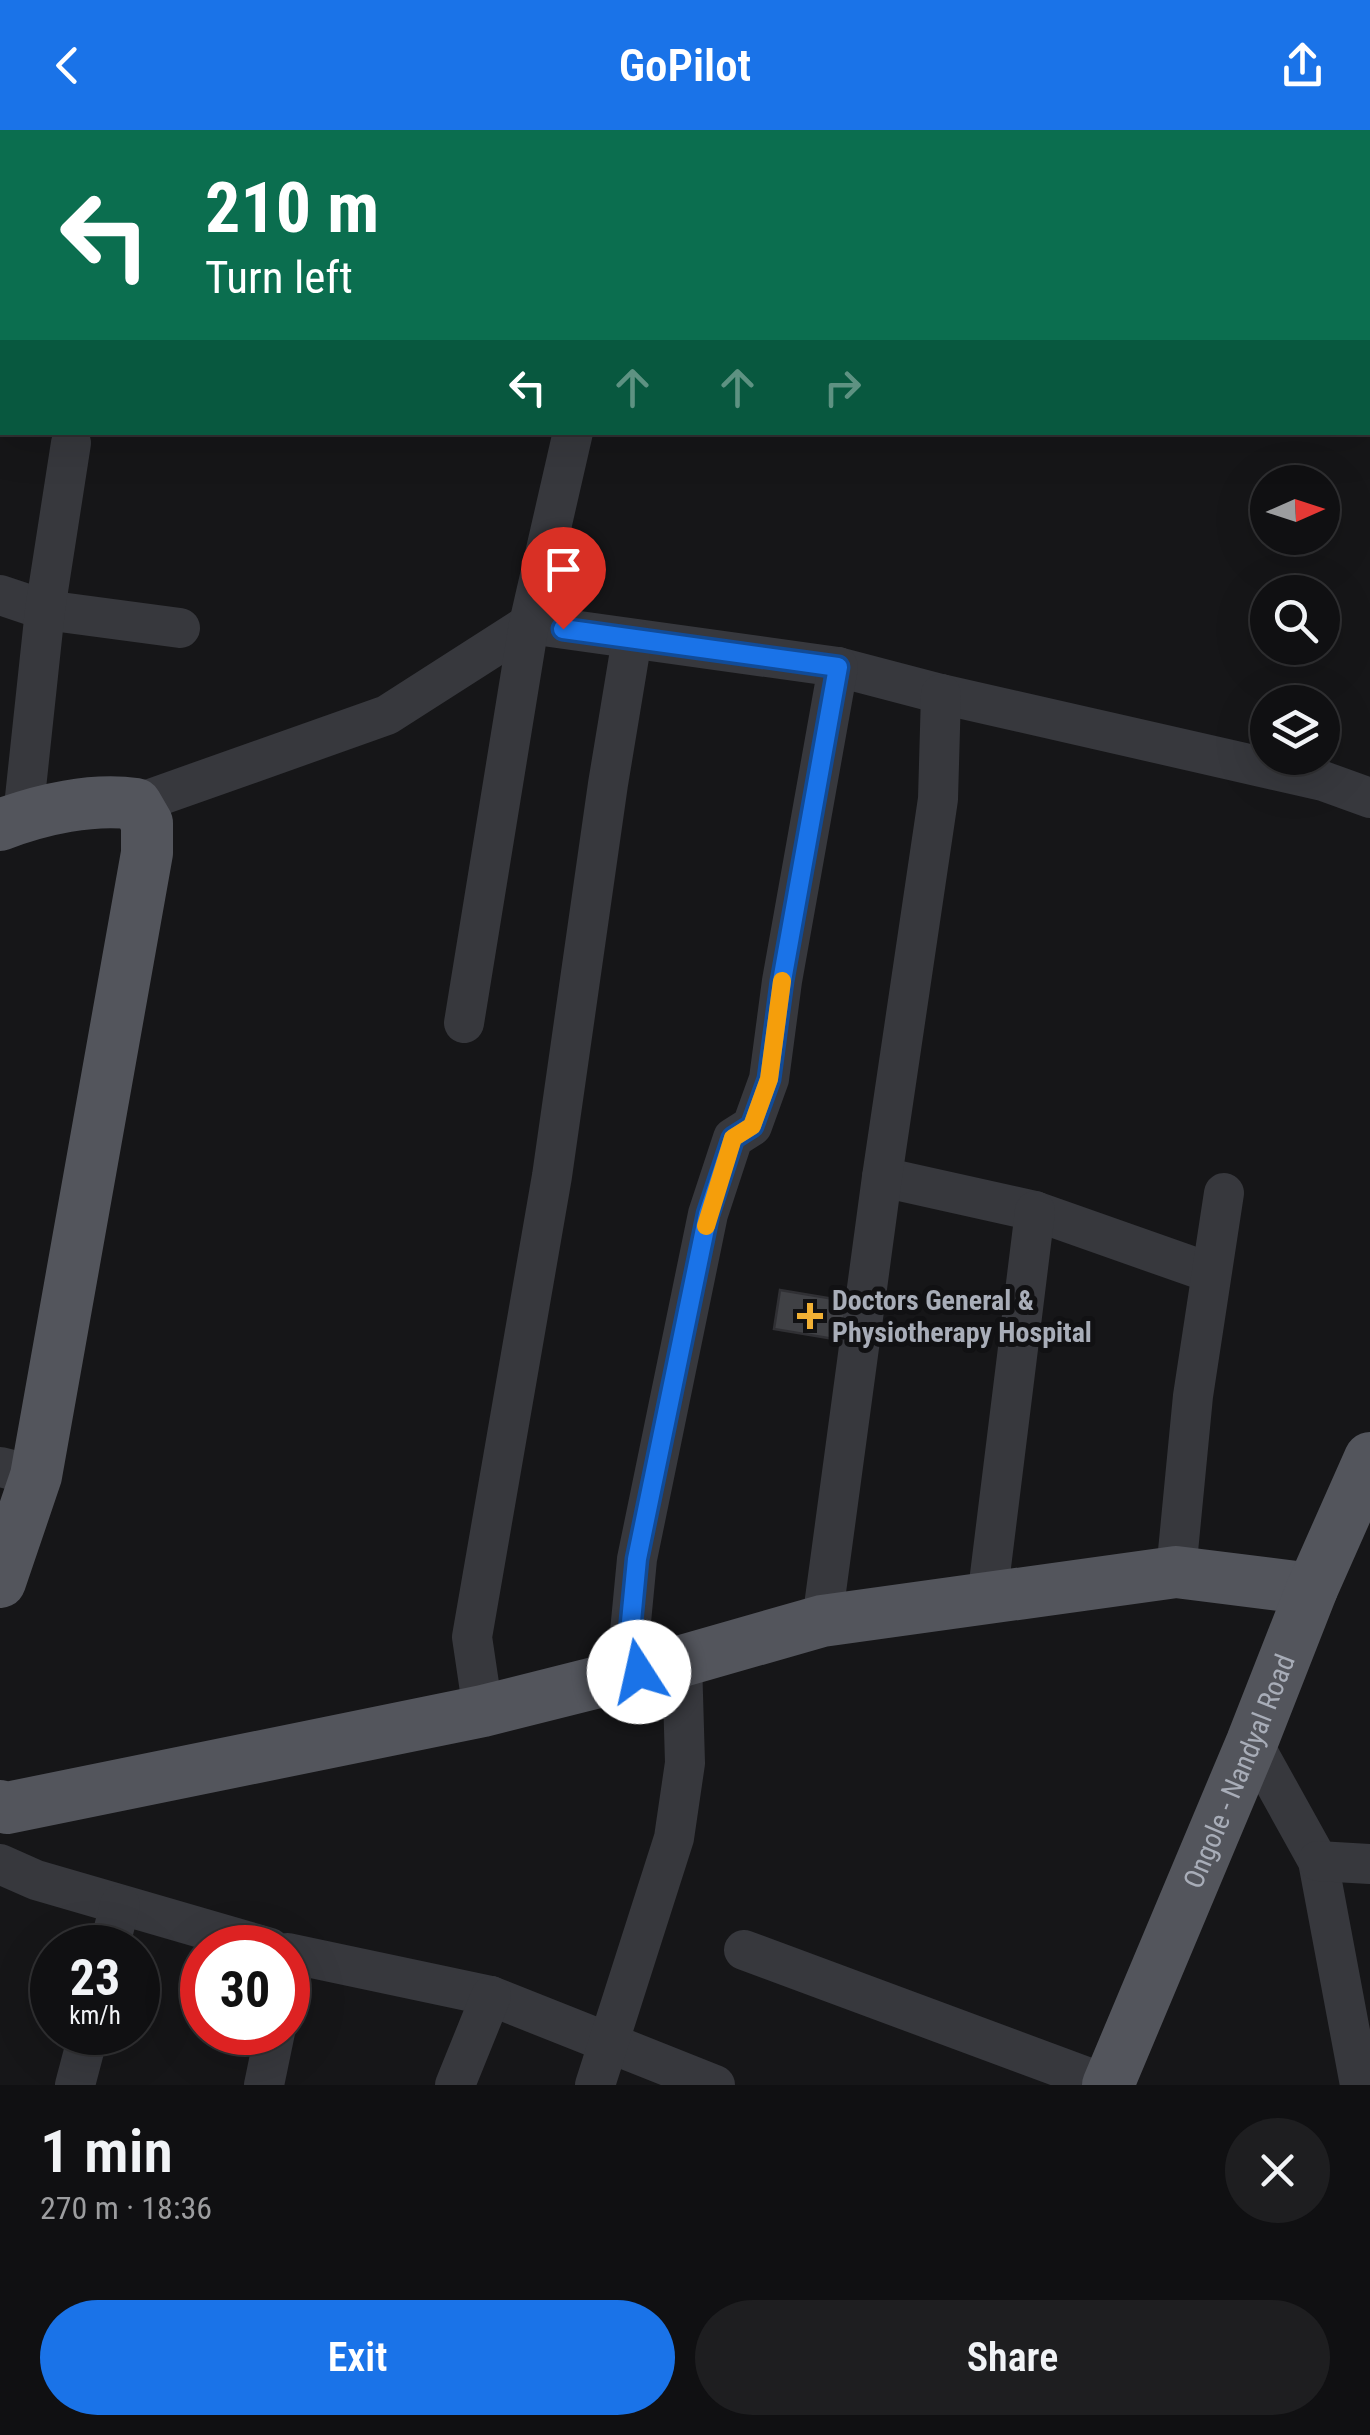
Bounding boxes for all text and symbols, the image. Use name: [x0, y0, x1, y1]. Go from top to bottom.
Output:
icon: back: [40, 38, 95, 93]
icon: share: [1275, 38, 1330, 93]
text: GoPilot: [619, 39, 751, 92]
text: 210 m: [205, 167, 379, 249]
icon: left: [40, 170, 170, 300]
text: Turn left: [205, 251, 353, 304]
icon: left: [500, 360, 555, 415]
icon: ahead: [605, 360, 660, 415]
icon: ahead: [710, 360, 765, 415]
icon: right: [815, 360, 870, 415]
north arrow: [1250, 465, 1340, 555]
map controls: [1250, 465, 1340, 775]
pin: [521, 527, 606, 630]
icon: arrive: [536, 542, 591, 597]
button: search: [1250, 575, 1340, 665]
button: layers: [1250, 685, 1340, 775]
place label: Doctors General & Physiotherapy Hospital: [832, 1284, 1092, 1349]
marker: Doctors General & Physiotherapy Hospital: [797, 1303, 823, 1329]
position arrow: [587, 1620, 691, 1724]
street label: Ongole - Nandyal Road: [1176, 1649, 1301, 1893]
speed limit sign: 30: [180, 1925, 310, 2055]
text: 23: [70, 1949, 120, 2007]
text: km/h: [69, 2001, 121, 2030]
text: 1 min: [40, 2116, 173, 2187]
button: close: [1225, 2118, 1330, 2223]
text: 270 m · 18:36: [40, 2189, 212, 2227]
button: Exit: [40, 2300, 675, 2415]
button: Share: [695, 2300, 1330, 2415]

